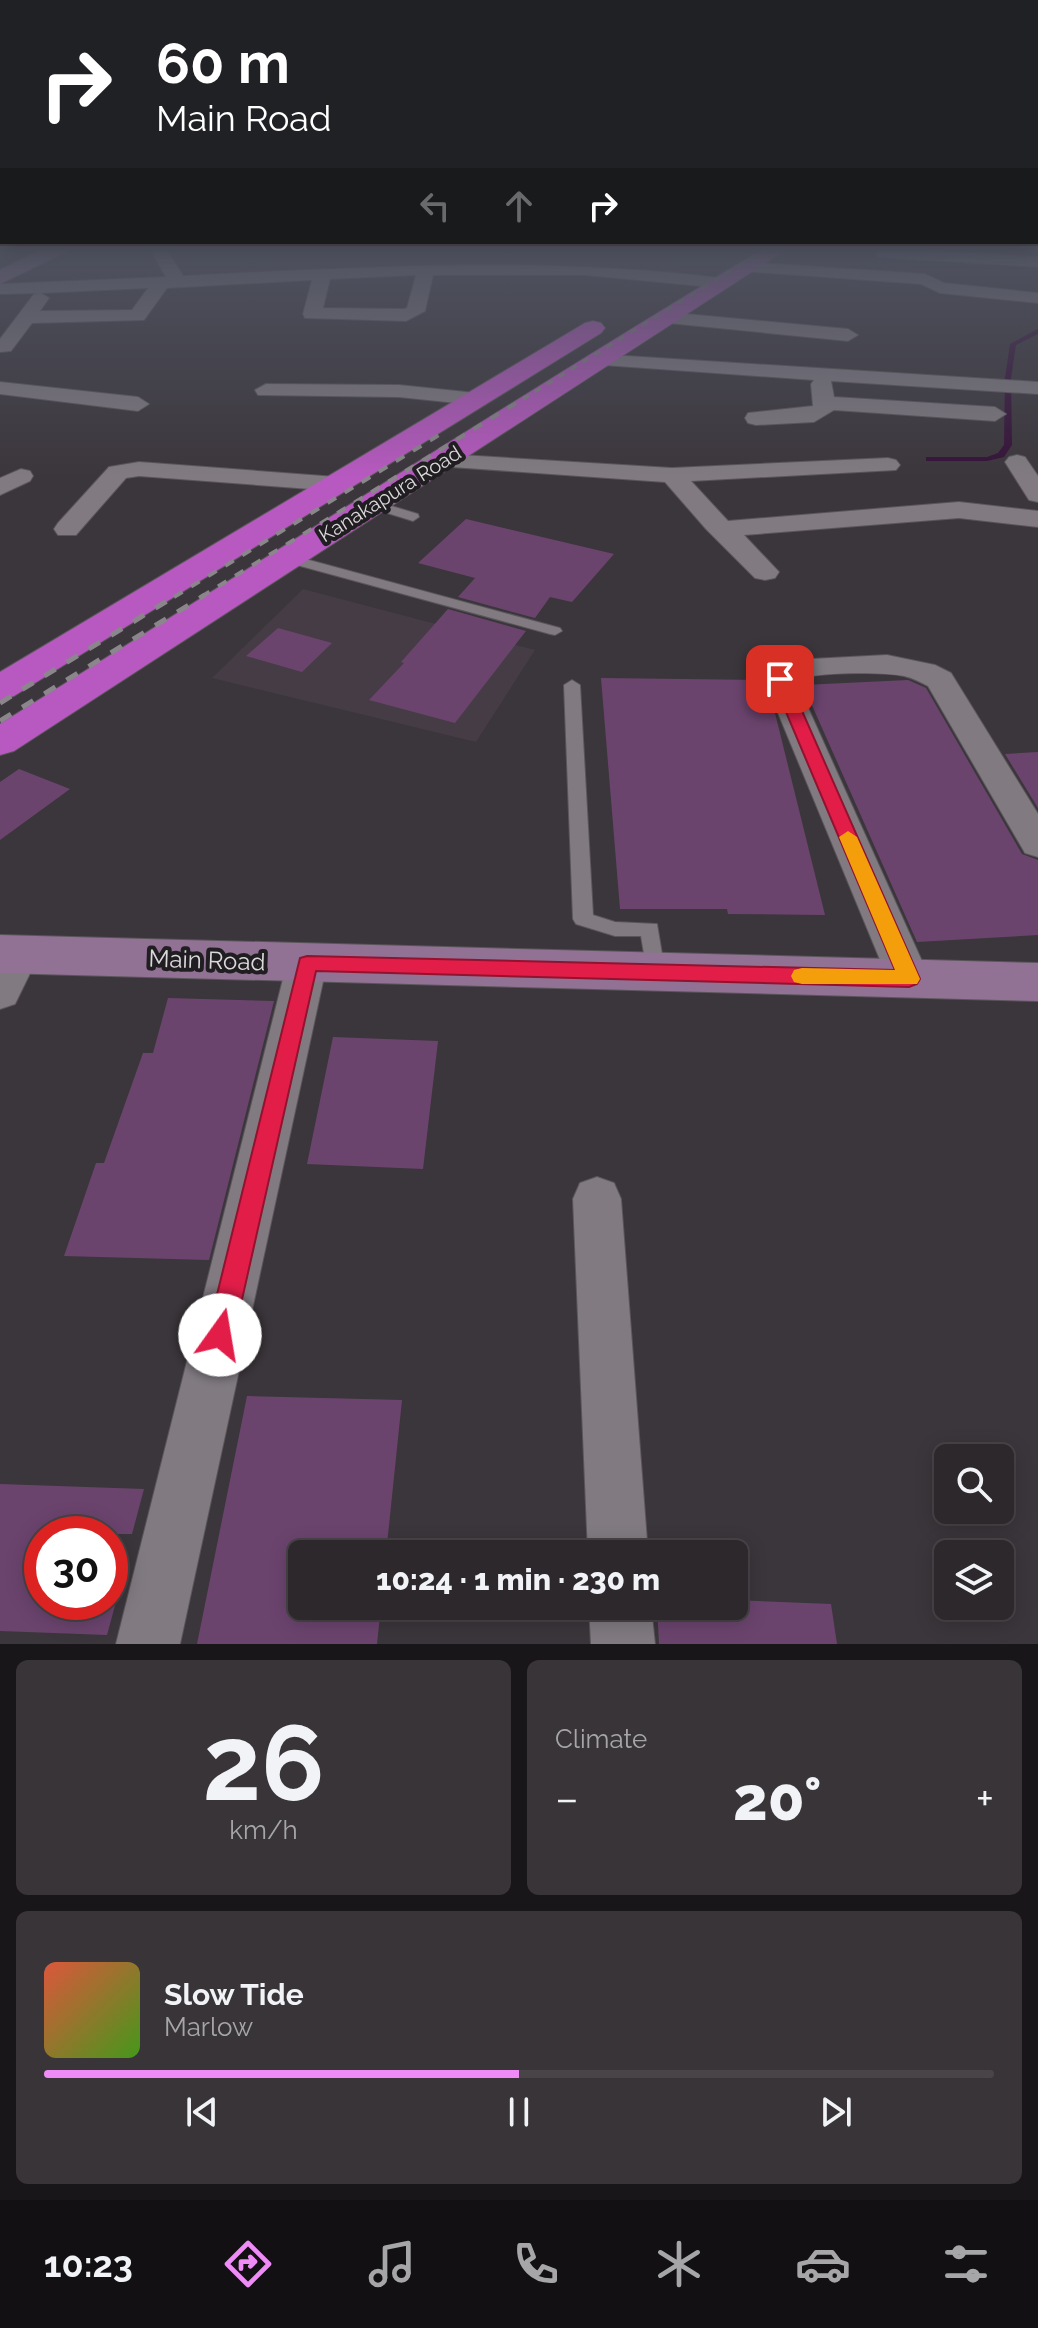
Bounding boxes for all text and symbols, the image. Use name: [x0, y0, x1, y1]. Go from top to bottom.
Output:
text: 60 m: [156, 30, 290, 96]
icon: right: [24, 32, 128, 136]
text: Main Road: [156, 97, 331, 139]
icon: left: [413, 184, 457, 228]
icon: ahead: [497, 184, 541, 228]
icon: right: [581, 184, 625, 228]
street label: Kanakapura Road: [315, 441, 465, 547]
pin: [746, 645, 814, 713]
icon: arrive: [758, 657, 802, 701]
street label: Main Road: [148, 943, 266, 977]
position arrow: [178, 1293, 262, 1377]
map controls: [934, 1444, 1014, 1620]
button: search: [934, 1444, 1014, 1524]
speed limit sign: 30: [24, 1516, 128, 1620]
button: layers: [934, 1540, 1014, 1620]
text: 10:24 · 1 min · 230 m: [376, 1562, 660, 1597]
text: 26: [203, 1702, 324, 1824]
text: Climate: [555, 1724, 647, 1754]
text: 20°: [733, 1764, 821, 1834]
text: −: [555, 1773, 579, 1824]
text: +: [976, 1773, 994, 1824]
text: km/h: [229, 1815, 298, 1845]
text: Slow Tide: [164, 1977, 304, 2012]
text: Marlow: [164, 2012, 253, 2042]
icon: previous: [180, 2090, 224, 2134]
icon: pause: [497, 2090, 541, 2134]
icon: next: [814, 2090, 858, 2134]
icon: directions: [220, 2236, 276, 2292]
icon: music: [364, 2236, 420, 2292]
icon: phone: [508, 2236, 564, 2292]
icon: climate: [651, 2236, 707, 2292]
icon: car: [795, 2236, 851, 2292]
icon: filters: [938, 2236, 994, 2292]
text: 10:23: [44, 2243, 133, 2285]

